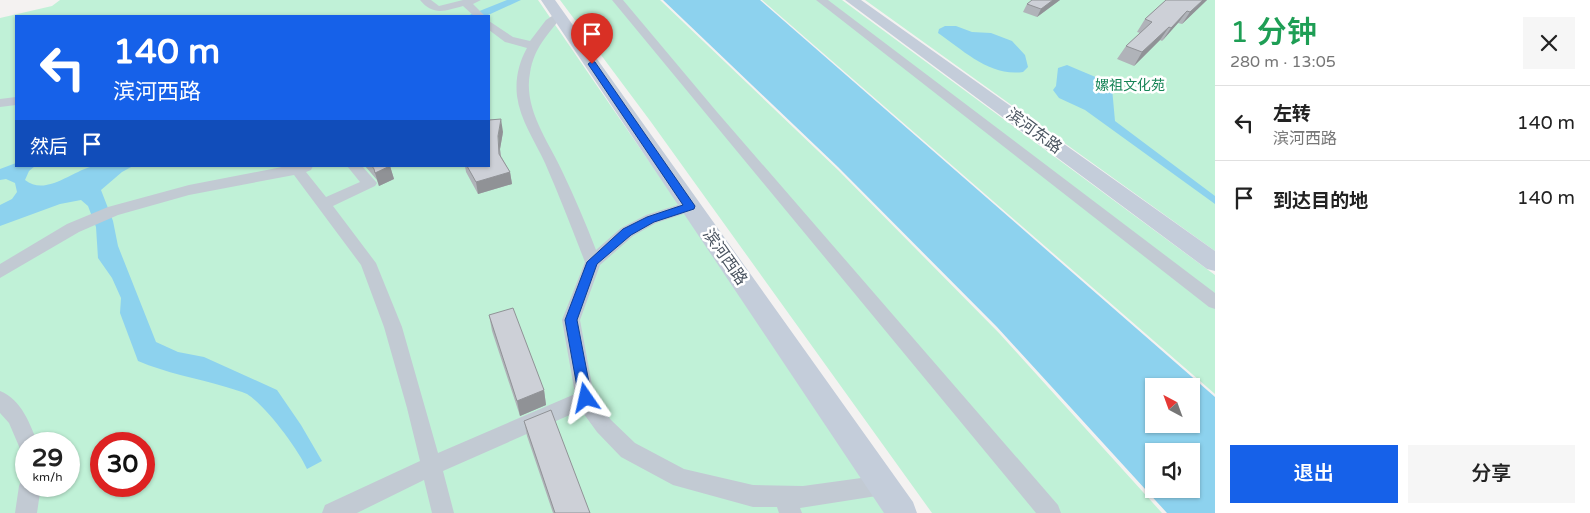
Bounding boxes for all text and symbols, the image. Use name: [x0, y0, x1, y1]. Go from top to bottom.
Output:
pin: [571, 13, 613, 64]
text: 1 分钟: [1230, 14, 1317, 51]
button: close: [1523, 17, 1575, 69]
icon: arrive: [578, 20, 606, 48]
text: 140 m: [113, 31, 220, 73]
icon: left: [30, 35, 95, 100]
text: 280 m · 13:05: [1230, 52, 1336, 72]
park label: 嫘祖文化苑: [1095, 77, 1165, 94]
text: 滨河西路: [113, 79, 201, 105]
text: 左转: [1273, 103, 1311, 125]
street label: 滨河东路: [1002, 104, 1066, 158]
icon: left: [1230, 109, 1258, 137]
text: 140 m: [1517, 112, 1575, 134]
text: 滨河西路: [1273, 129, 1337, 149]
icon: arrive: [78, 130, 106, 158]
text: 然后: [30, 136, 68, 158]
icon: arrive: [1230, 184, 1258, 212]
text: 140 m: [1517, 187, 1575, 209]
text: 到达目的地: [1273, 190, 1368, 212]
street label: 滨河西路: [698, 225, 752, 289]
position arrow: [559, 371, 611, 423]
north arrow: [1145, 378, 1200, 432]
map controls: [1145, 378, 1200, 498]
speed limit sign: 30: [90, 432, 155, 497]
text: 29: [32, 443, 63, 473]
button: sound: [1145, 443, 1200, 498]
button: 退出: [1230, 445, 1398, 503]
button: 分享: [1408, 445, 1575, 503]
text: km/h: [32, 470, 63, 484]

